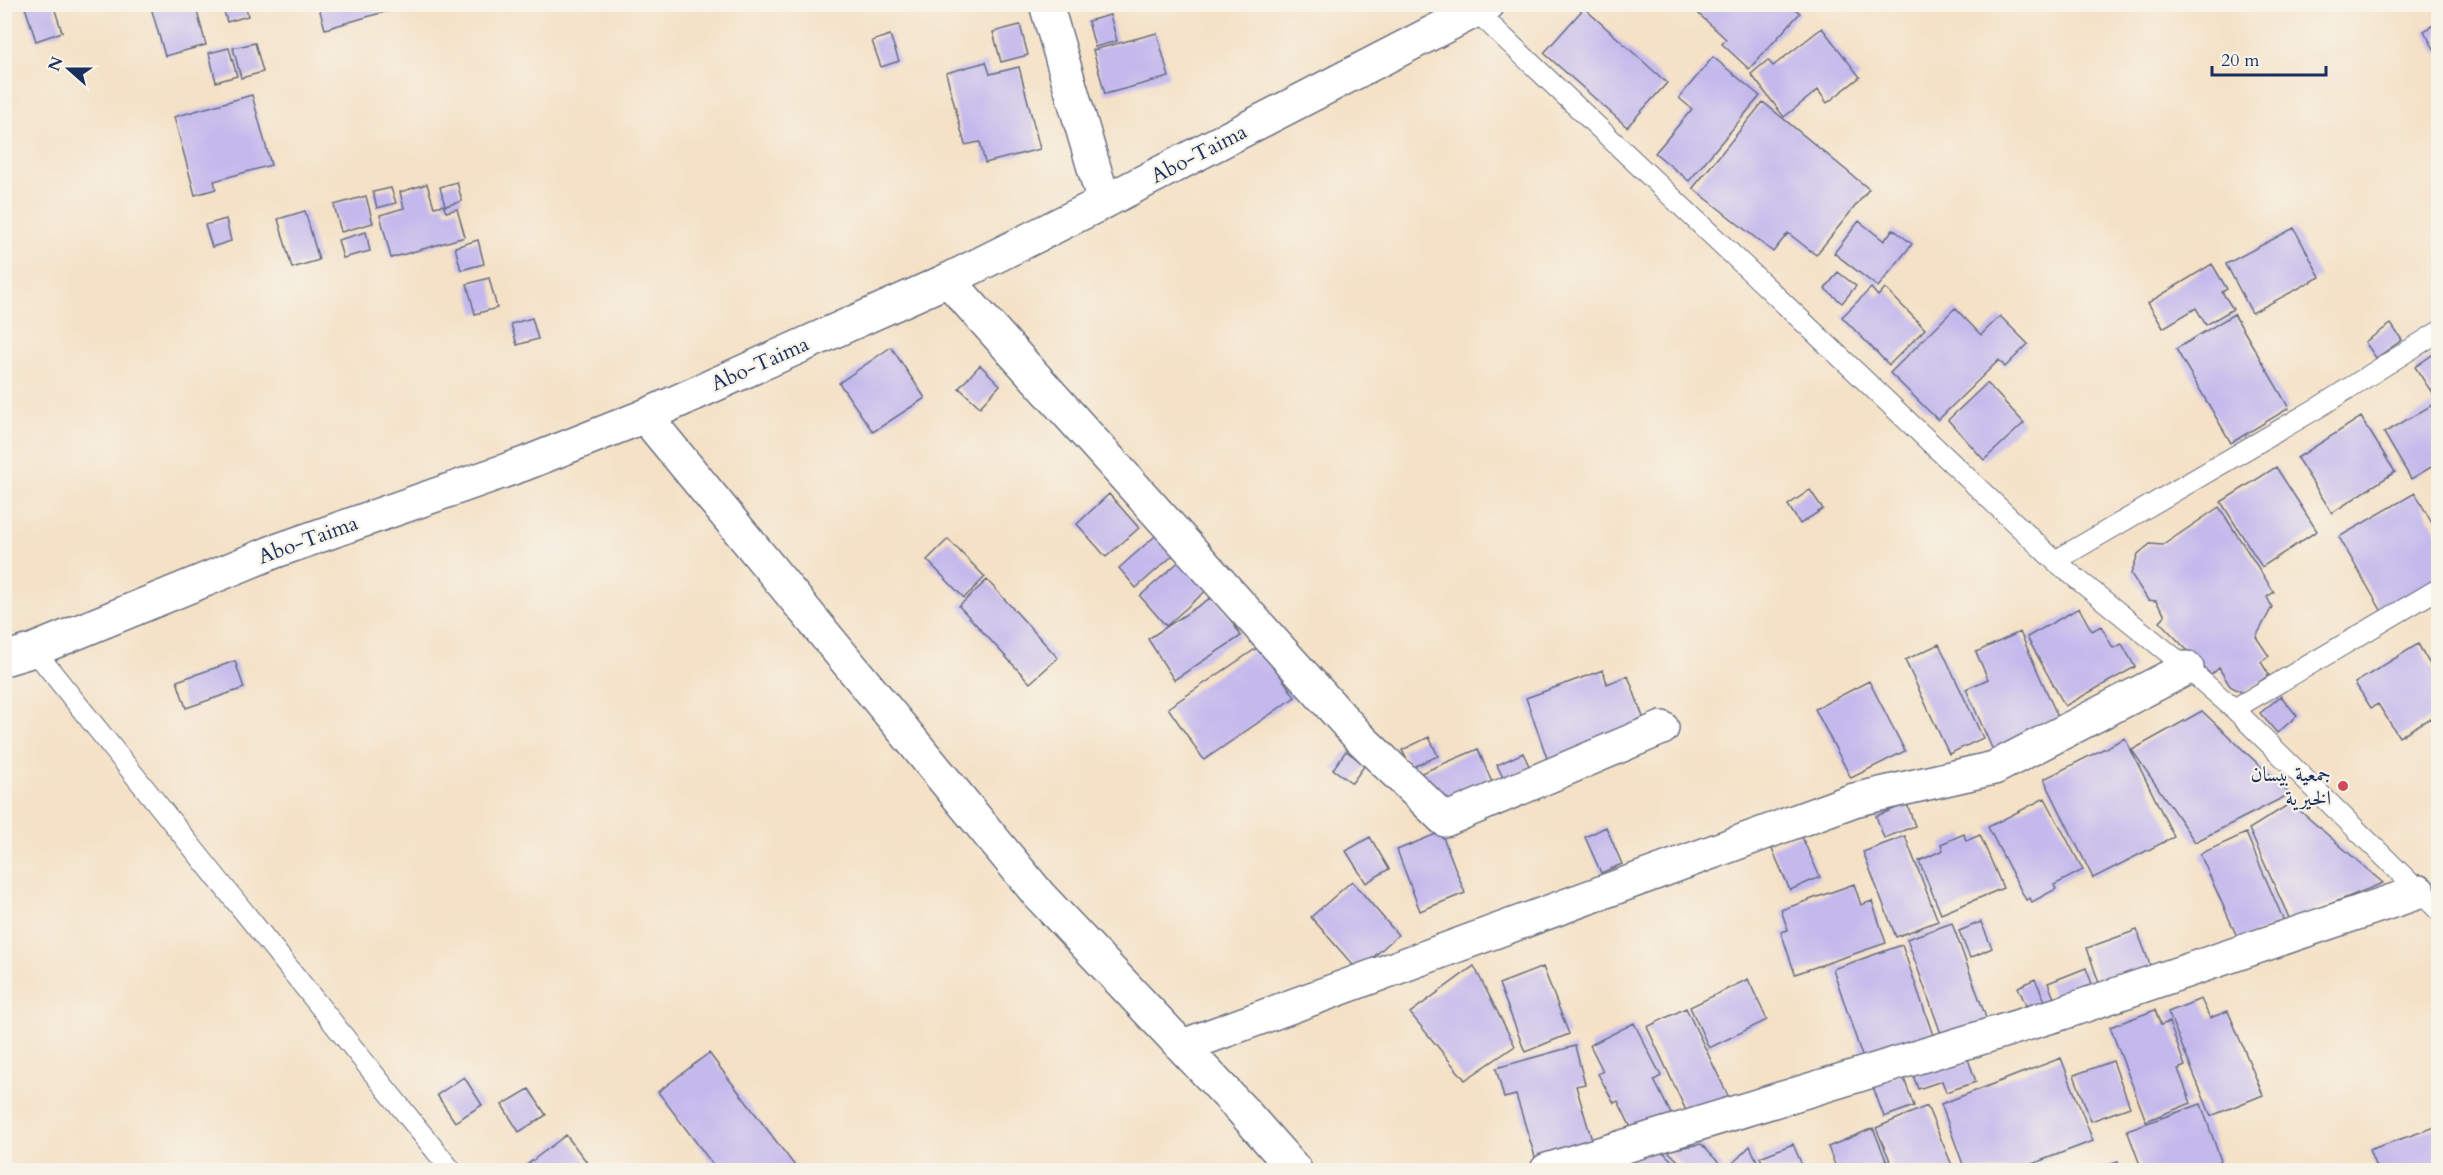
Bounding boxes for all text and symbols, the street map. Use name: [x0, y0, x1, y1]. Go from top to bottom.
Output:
north arrow: [39, 39, 99, 99]
scale bar: [2212, 39, 2326, 77]
text: 20 m: [2221, 48, 2260, 73]
text: N: [43, 53, 69, 74]
street label: Abo-Taima: [1146, 117, 1252, 191]
street label: Abo-Taima: [707, 330, 813, 398]
street label: Abo-Taima: [254, 509, 362, 571]
place label: جمعية بيسان الخيرية: [2250, 760, 2331, 813]
marker: جمعية بيسان الخيرية: [2336, 779, 2350, 793]

